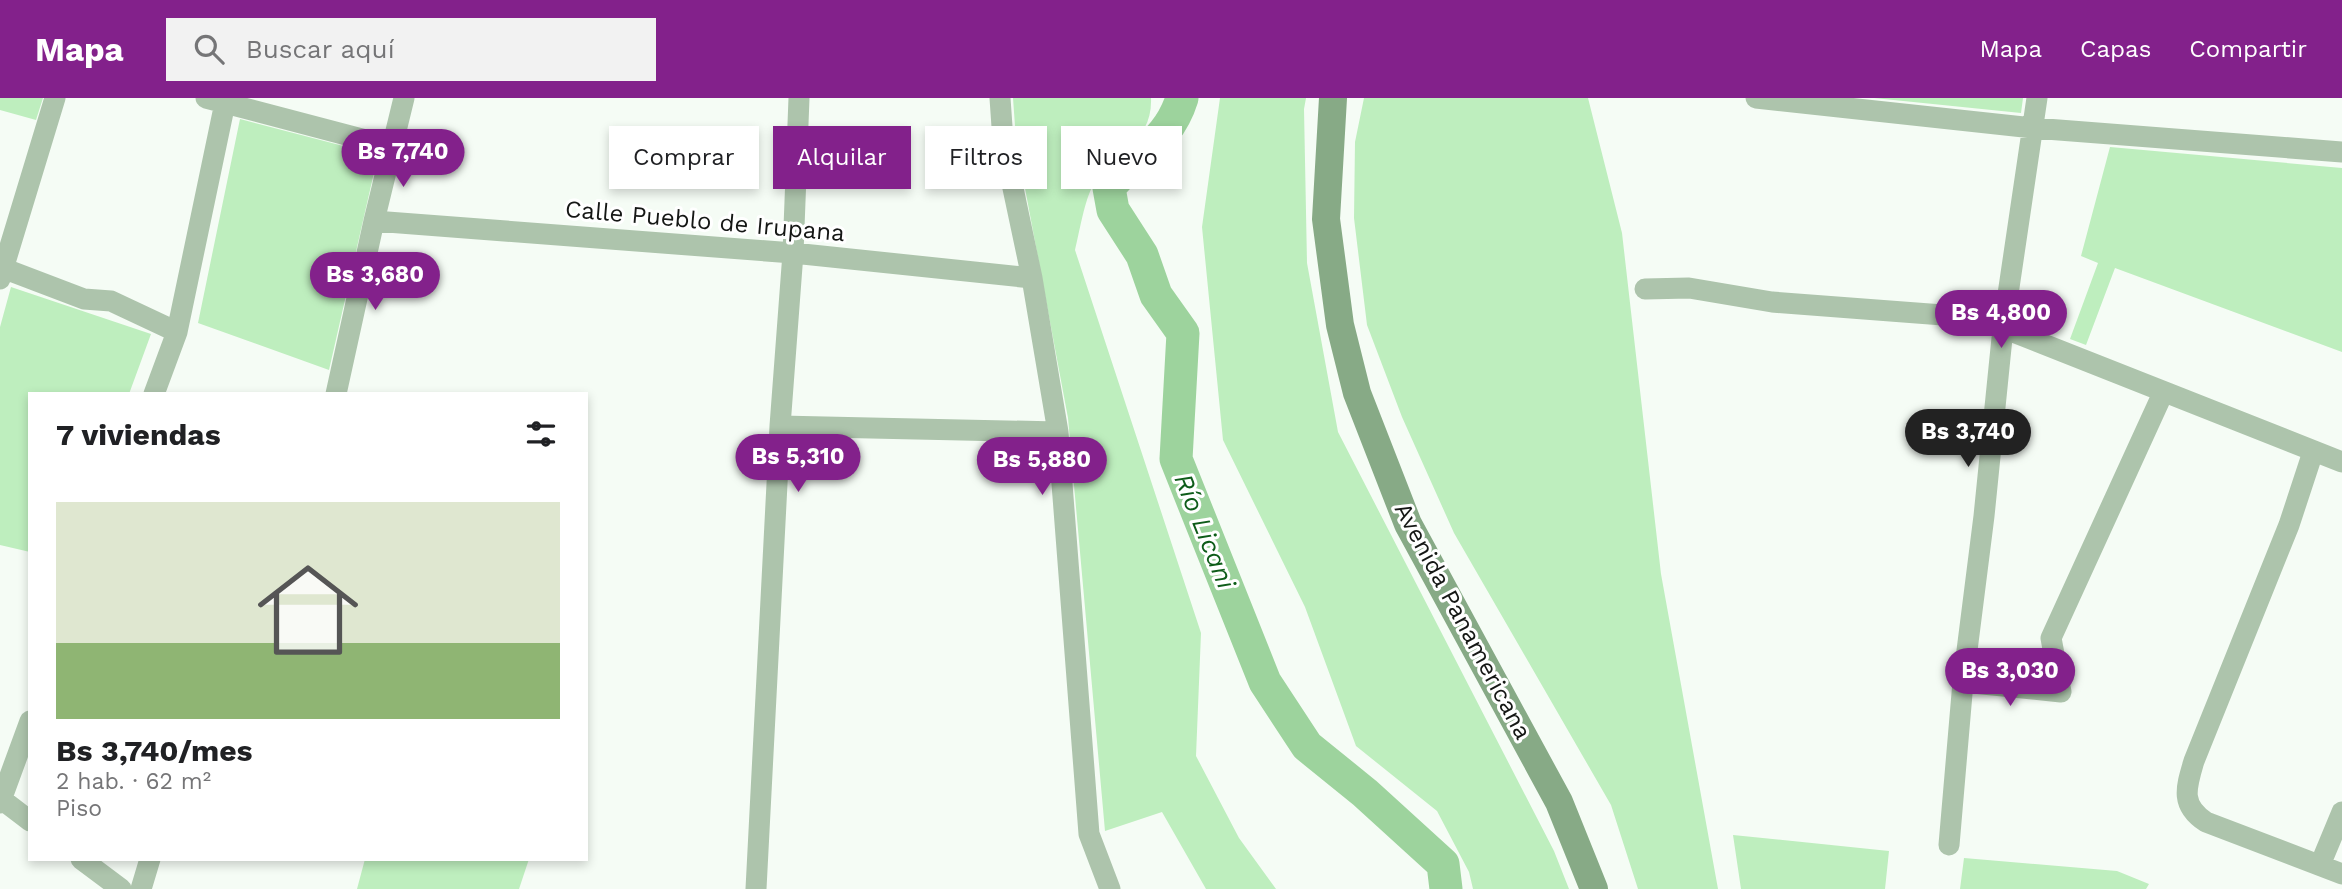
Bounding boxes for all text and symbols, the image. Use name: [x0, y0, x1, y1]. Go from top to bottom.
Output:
search box: [166, 18, 656, 81]
text: Mapa: [35, 30, 124, 69]
icon: search: [190, 30, 228, 68]
text: Buscar aquí: [246, 34, 395, 64]
text: Mapa: [1979, 35, 2042, 63]
text: Capas: [2080, 35, 2151, 63]
text: Compartir: [2189, 35, 2307, 63]
chip: Comprar: [609, 126, 759, 189]
chip: Alquilar: [773, 126, 911, 189]
chip: Filtros: [925, 126, 1047, 189]
chip: Nuevo: [1061, 126, 1182, 189]
pin: Bs 7,740: [331, 130, 475, 189]
text: Bs 7,740: [358, 138, 448, 165]
street label: Calle Pueblo de Irupana: [564, 195, 846, 247]
pin: Bs 3,680: [303, 252, 447, 312]
text: Bs 3,680: [326, 261, 424, 288]
pin: Bs 4,800: [1929, 290, 2073, 350]
text: Bs 4,800: [1951, 299, 2051, 326]
pin: Bs 3,740: [1896, 410, 2040, 469]
icon: filters: [522, 415, 560, 453]
text: 7 viviendas: [56, 417, 221, 452]
text: Bs 3,740: [1921, 418, 2015, 445]
pin: Bs 5,310: [726, 434, 870, 494]
pin: Bs 5,880: [970, 438, 1114, 497]
text: Bs 5,310: [751, 443, 845, 470]
text: Bs 5,880: [993, 446, 1091, 473]
water label: Río Licani: [1168, 469, 1242, 594]
street label: Avenida Panamericana: [1389, 498, 1537, 744]
icon: home: [245, 547, 371, 673]
pin: Bs 3,030: [1938, 648, 2082, 708]
text: Bs 3,030: [1961, 657, 2059, 684]
text: Bs 3,740/mes: [56, 733, 253, 768]
text: 2 hab. · 62 m²: [56, 768, 211, 795]
text: Piso: [56, 795, 102, 822]

